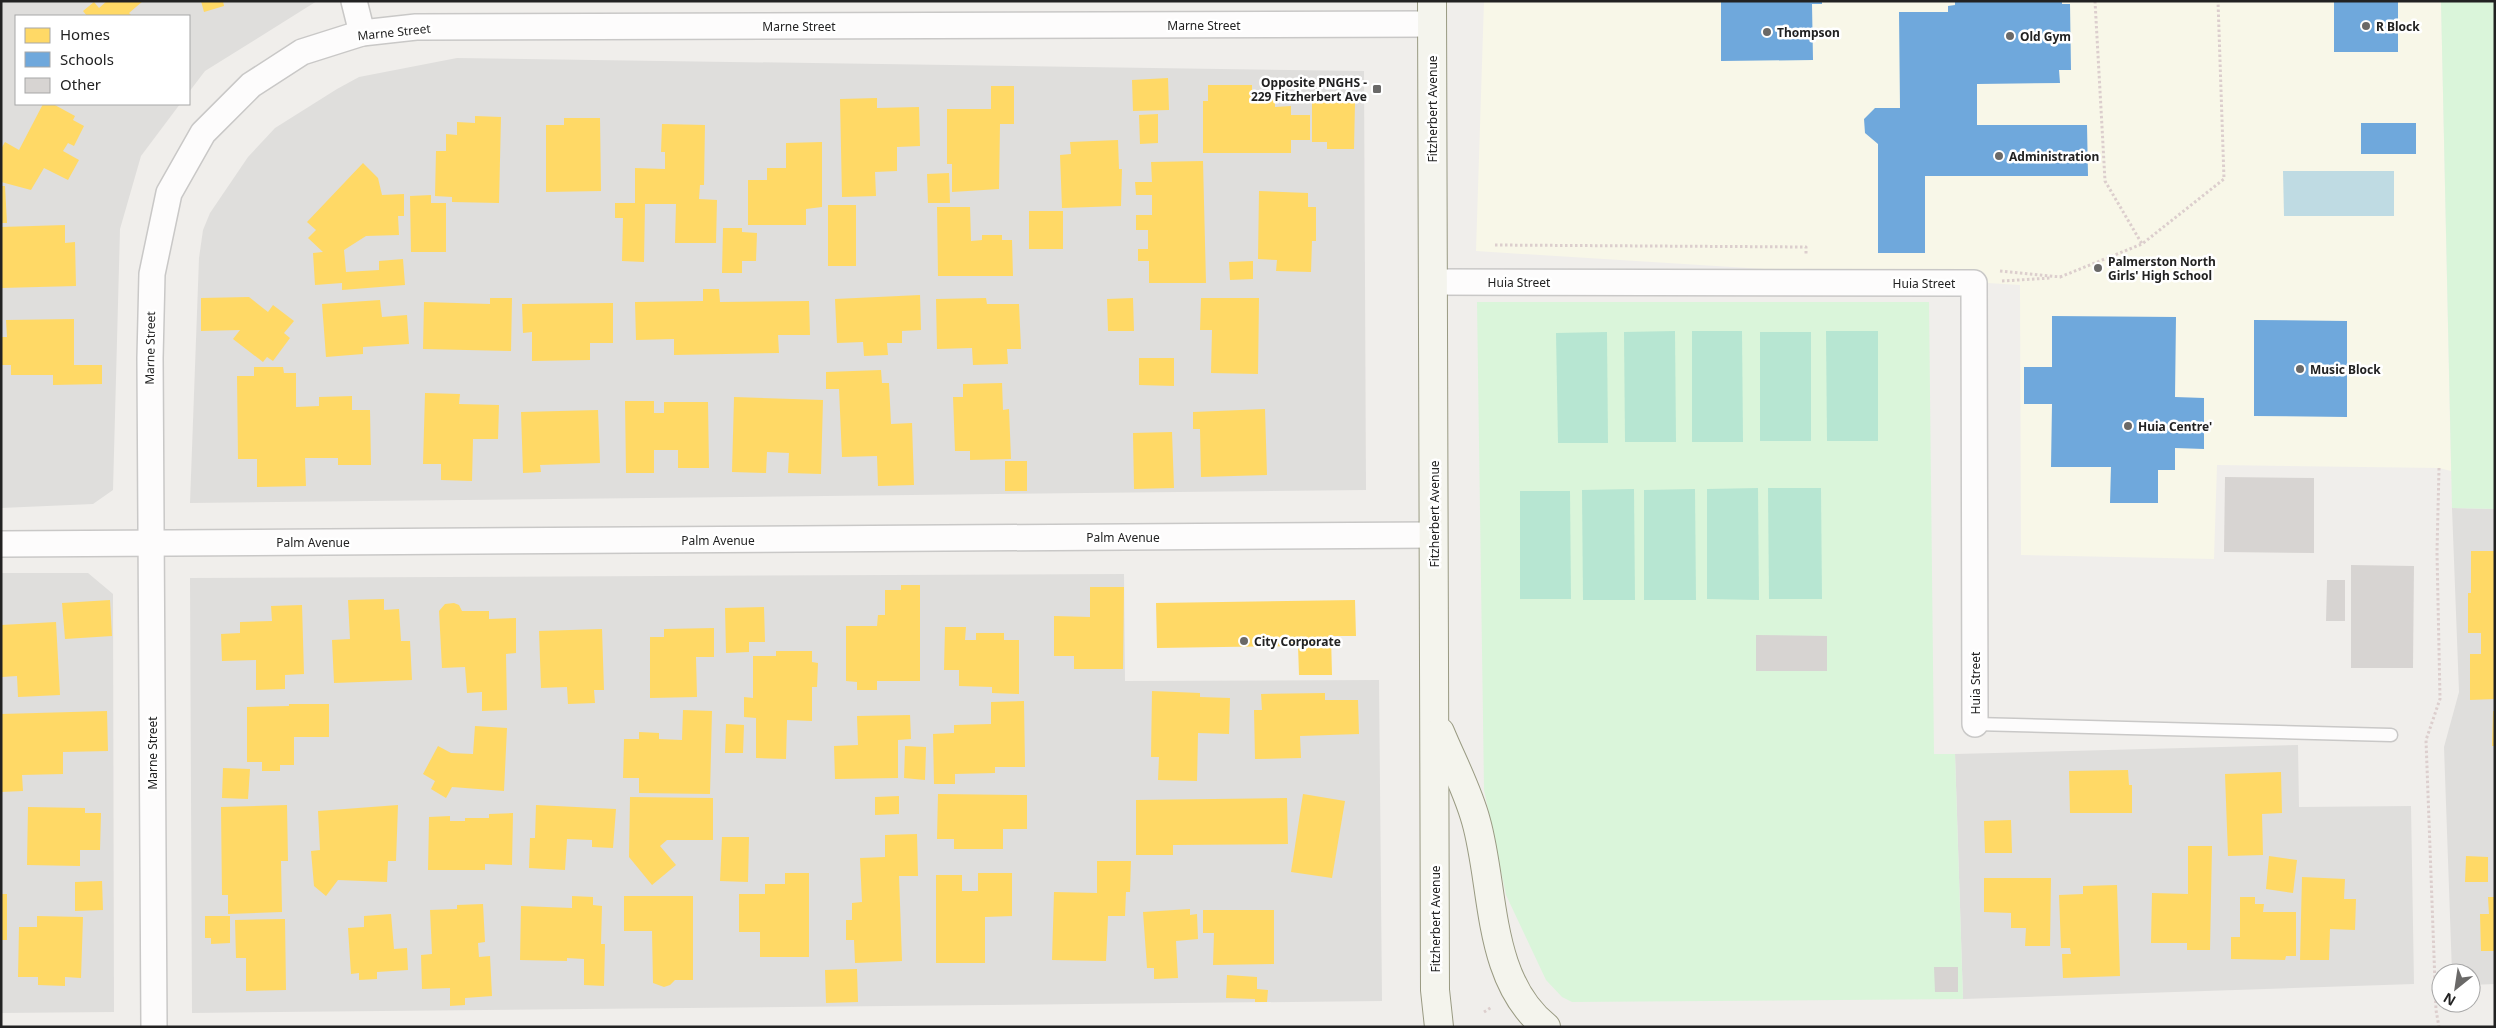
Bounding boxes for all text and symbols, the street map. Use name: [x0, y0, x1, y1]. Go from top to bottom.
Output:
legend: [15, 15, 190, 105]
street label: Marne Street: [1167, 17, 1241, 34]
street label: Marne Street: [762, 18, 836, 35]
place label: R Block: [2376, 18, 2420, 35]
street label: Marne Street: [357, 20, 432, 44]
marker: R Block: [2360, 20, 2372, 32]
text: Homes: [60, 24, 110, 44]
place label: Thompson: [1777, 24, 1840, 41]
marker: Thompson: [1761, 26, 1773, 38]
place label: Old Gym: [2020, 28, 2071, 45]
marker: Old Gym: [2004, 30, 2016, 42]
text: Schools: [60, 49, 114, 69]
street label: Fitzherbert Avenue: [1424, 55, 1441, 163]
text: Other: [60, 74, 101, 94]
place label: Opposite PNGHS - 229 Fitzherbert Ave: [1251, 74, 1367, 105]
marker: Opposite PNGHS - 229 Fitzherbert Ave: [1371, 83, 1383, 95]
place label: Administration: [2009, 148, 2099, 165]
marker: Administration: [1993, 150, 2005, 162]
place label: Palmerston North Girls' High School: [2108, 253, 2216, 284]
marker: Palmerston North Girls' High School: [2092, 262, 2104, 274]
street label: Huia Street: [1488, 274, 1551, 291]
street label: Huia Street: [1893, 275, 1956, 292]
street label: Marne Street: [141, 311, 159, 385]
place label: Music Block: [2310, 361, 2381, 378]
marker: Music Block: [2294, 363, 2306, 375]
place label: Huia Centre': [2138, 418, 2212, 435]
marker: Huia Centre': [2122, 420, 2134, 432]
street label: Fitzherbert Avenue: [1426, 460, 1443, 568]
street label: Palm Avenue: [1086, 529, 1160, 546]
street label: Palm Avenue: [681, 532, 755, 549]
street label: Palm Avenue: [276, 534, 350, 551]
place label: City Corporate: [1254, 633, 1341, 650]
marker: City Corporate: [1238, 635, 1250, 647]
street label: Huia Street: [1967, 651, 1984, 714]
street label: Marne Street: [144, 716, 161, 790]
street label: Fitzherbert Avenue: [1427, 865, 1444, 973]
north arrow: [2431, 963, 2481, 1013]
text: N: [2440, 989, 2459, 1011]

